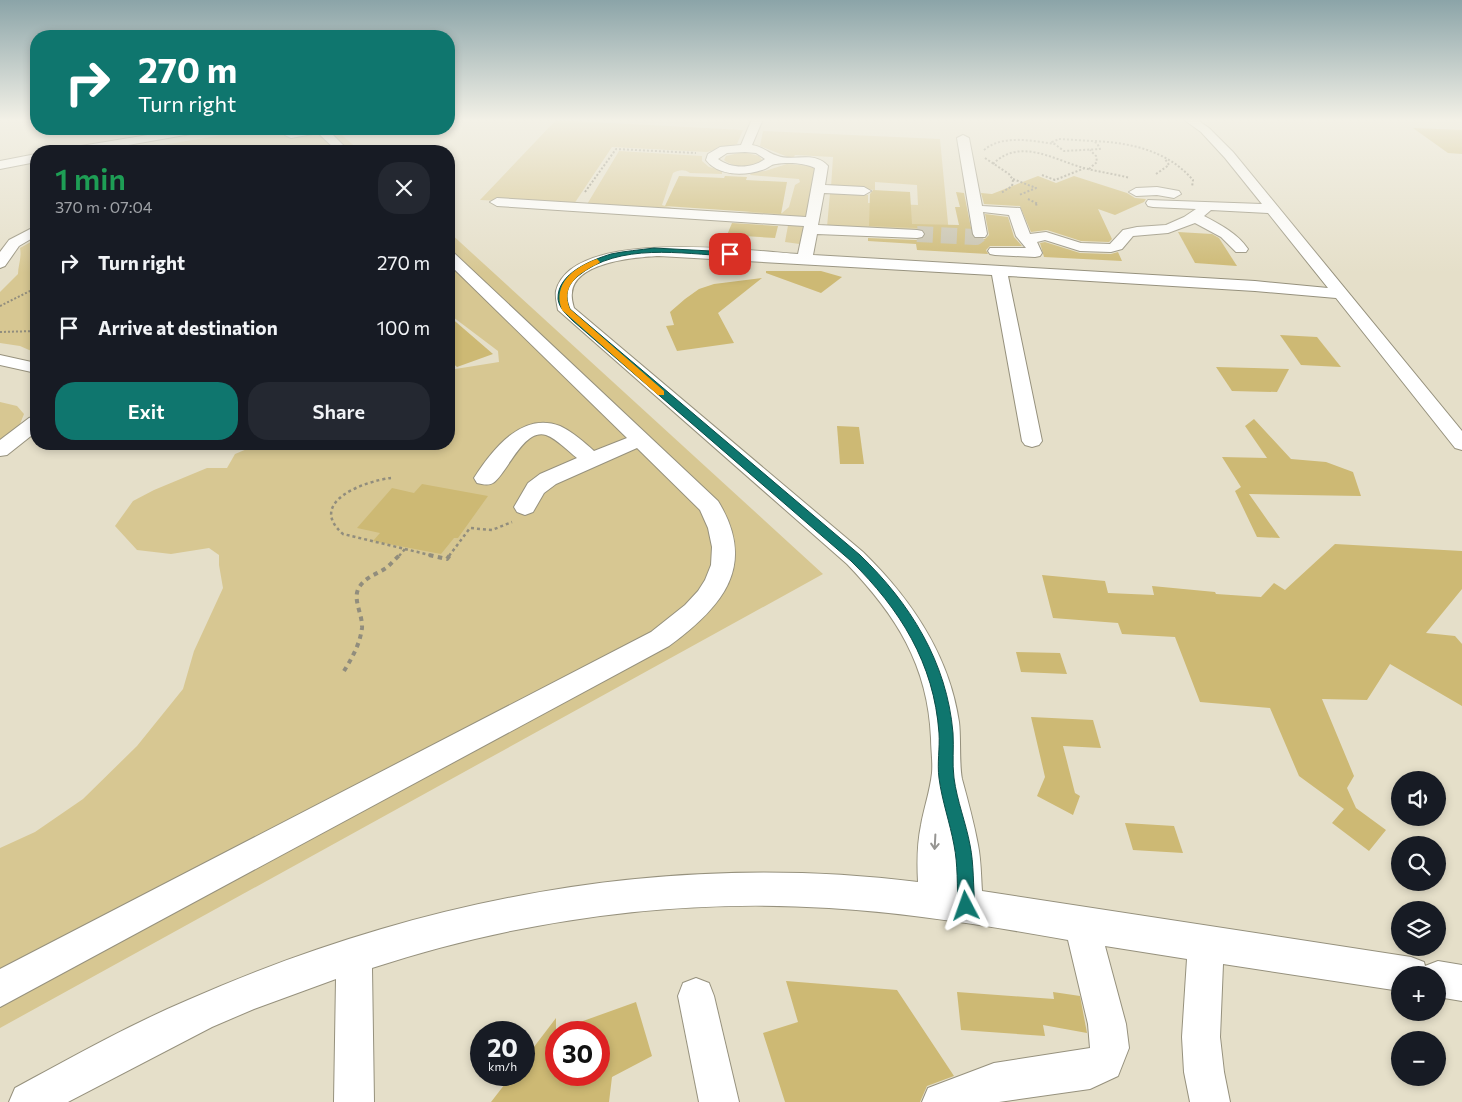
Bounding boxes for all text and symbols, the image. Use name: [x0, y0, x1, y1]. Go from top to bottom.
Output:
text: 270 m: [138, 47, 237, 90]
icon: right: [55, 50, 120, 115]
text: Turn right: [138, 90, 236, 117]
text: 1 min: [55, 159, 126, 196]
button: close: [378, 162, 430, 214]
text: 370 m · 07:04: [55, 197, 152, 216]
pin: [709, 233, 751, 275]
icon: arrive: [716, 240, 744, 268]
icon: right: [55, 249, 83, 277]
text: Turn right: [98, 251, 185, 274]
text: 270 m: [377, 251, 430, 274]
icon: arrive: [55, 314, 83, 342]
text: Arrive at destination: [98, 316, 278, 339]
text: 100 m: [377, 316, 430, 339]
button: Exit: [55, 382, 238, 440]
button: Share: [248, 382, 430, 440]
map controls: [1391, 771, 1446, 1086]
button: sound: [1391, 771, 1446, 826]
one-way arrow: [930, 834, 940, 850]
button: search: [1391, 836, 1446, 891]
position arrow: [939, 879, 991, 931]
button: layers: [1391, 901, 1446, 956]
button: +: [1391, 966, 1446, 1021]
speed limit sign: 30: [545, 1021, 610, 1086]
button: −: [1391, 1031, 1446, 1086]
text: 20: [487, 1032, 518, 1062]
text: km/h: [488, 1059, 517, 1073]

